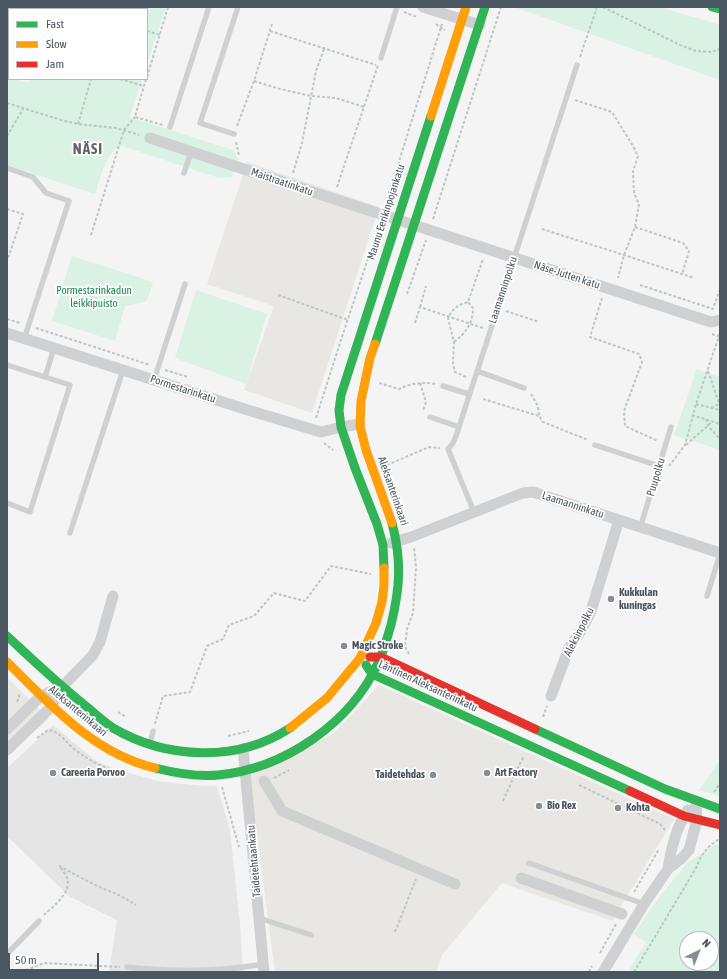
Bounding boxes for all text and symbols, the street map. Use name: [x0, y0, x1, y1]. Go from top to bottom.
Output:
legend: [8, 8, 148, 80]
text: Fast: [46, 17, 64, 31]
text: Slow: [46, 37, 67, 51]
text: Jam: [46, 57, 64, 71]
district label: NÄSI: [73, 140, 103, 158]
street label: Maunu Eerikinpojankatu: [364, 163, 408, 261]
street label: Maistraatinkatu: [249, 165, 315, 199]
street label: Laamanninpolku: [486, 255, 520, 325]
street label: Näse-Jutten katu: [532, 258, 602, 292]
park label: Pormestarinkadun leikkipuisto: [56, 284, 132, 310]
street label: Pormestarinkatu: [148, 372, 218, 406]
street label: Aleksanterinkaari: [375, 455, 411, 527]
street label: Puupolku: [644, 456, 668, 498]
street label: Laamanninkatu: [540, 489, 606, 521]
place label: Kukkulan kuningas: [619, 586, 658, 612]
marker: Kukkulan kuningas: [606, 594, 616, 604]
street label: Aleksinpolku: [561, 605, 597, 659]
place label: Magic Stroke: [352, 639, 403, 653]
marker: Magic Stroke: [339, 641, 349, 651]
street label: Läntinen Aleksanterinkatu: [376, 657, 480, 715]
street label: Aleksanterinkaari: [46, 683, 110, 739]
place label: Careeria Porvoo: [61, 766, 125, 780]
place label: Art Factory: [495, 766, 538, 780]
marker: Careeria Porvoo: [48, 768, 58, 778]
place label: Taidetehdas: [375, 768, 425, 782]
marker: Art Factory: [482, 768, 492, 778]
marker: Taidetehdas: [428, 770, 438, 780]
place label: Bio Rex: [547, 799, 576, 813]
marker: Bio Rex: [534, 801, 544, 811]
place label: Kohta: [626, 801, 650, 815]
marker: Kohta: [613, 803, 623, 813]
street label: Taidetehtaankatu: [244, 824, 264, 898]
north arrow: [679, 931, 719, 971]
text: N: [700, 936, 713, 950]
scale bar: [10, 945, 101, 971]
text: 50 m: [15, 953, 37, 967]

